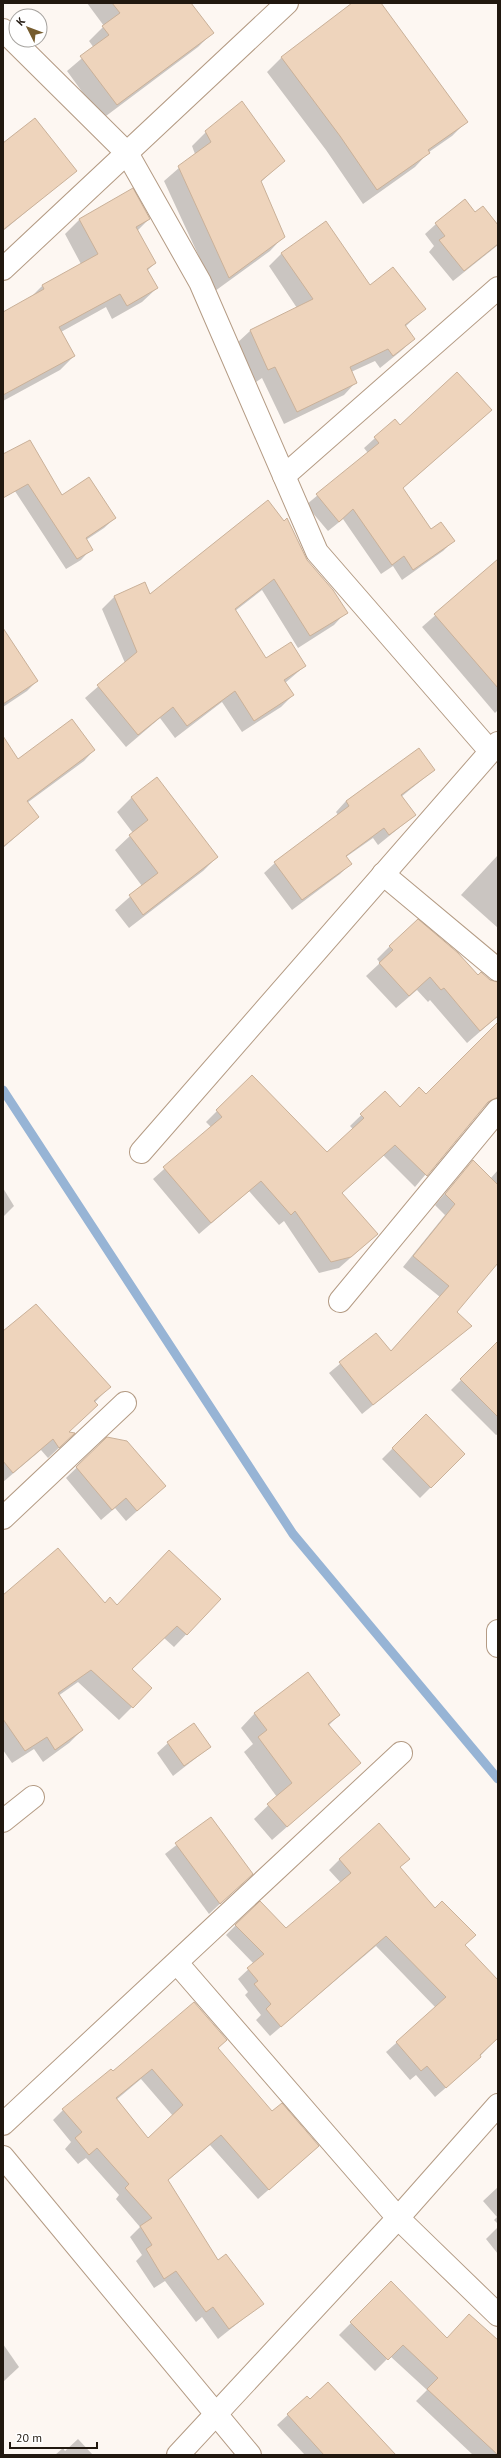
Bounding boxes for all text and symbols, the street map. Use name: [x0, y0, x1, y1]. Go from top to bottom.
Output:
north arrow: [8, 8, 48, 48]
text: K: [13, 14, 28, 29]
scale bar: [10, 2424, 97, 2450]
text: 20 m: [16, 2430, 42, 2445]

